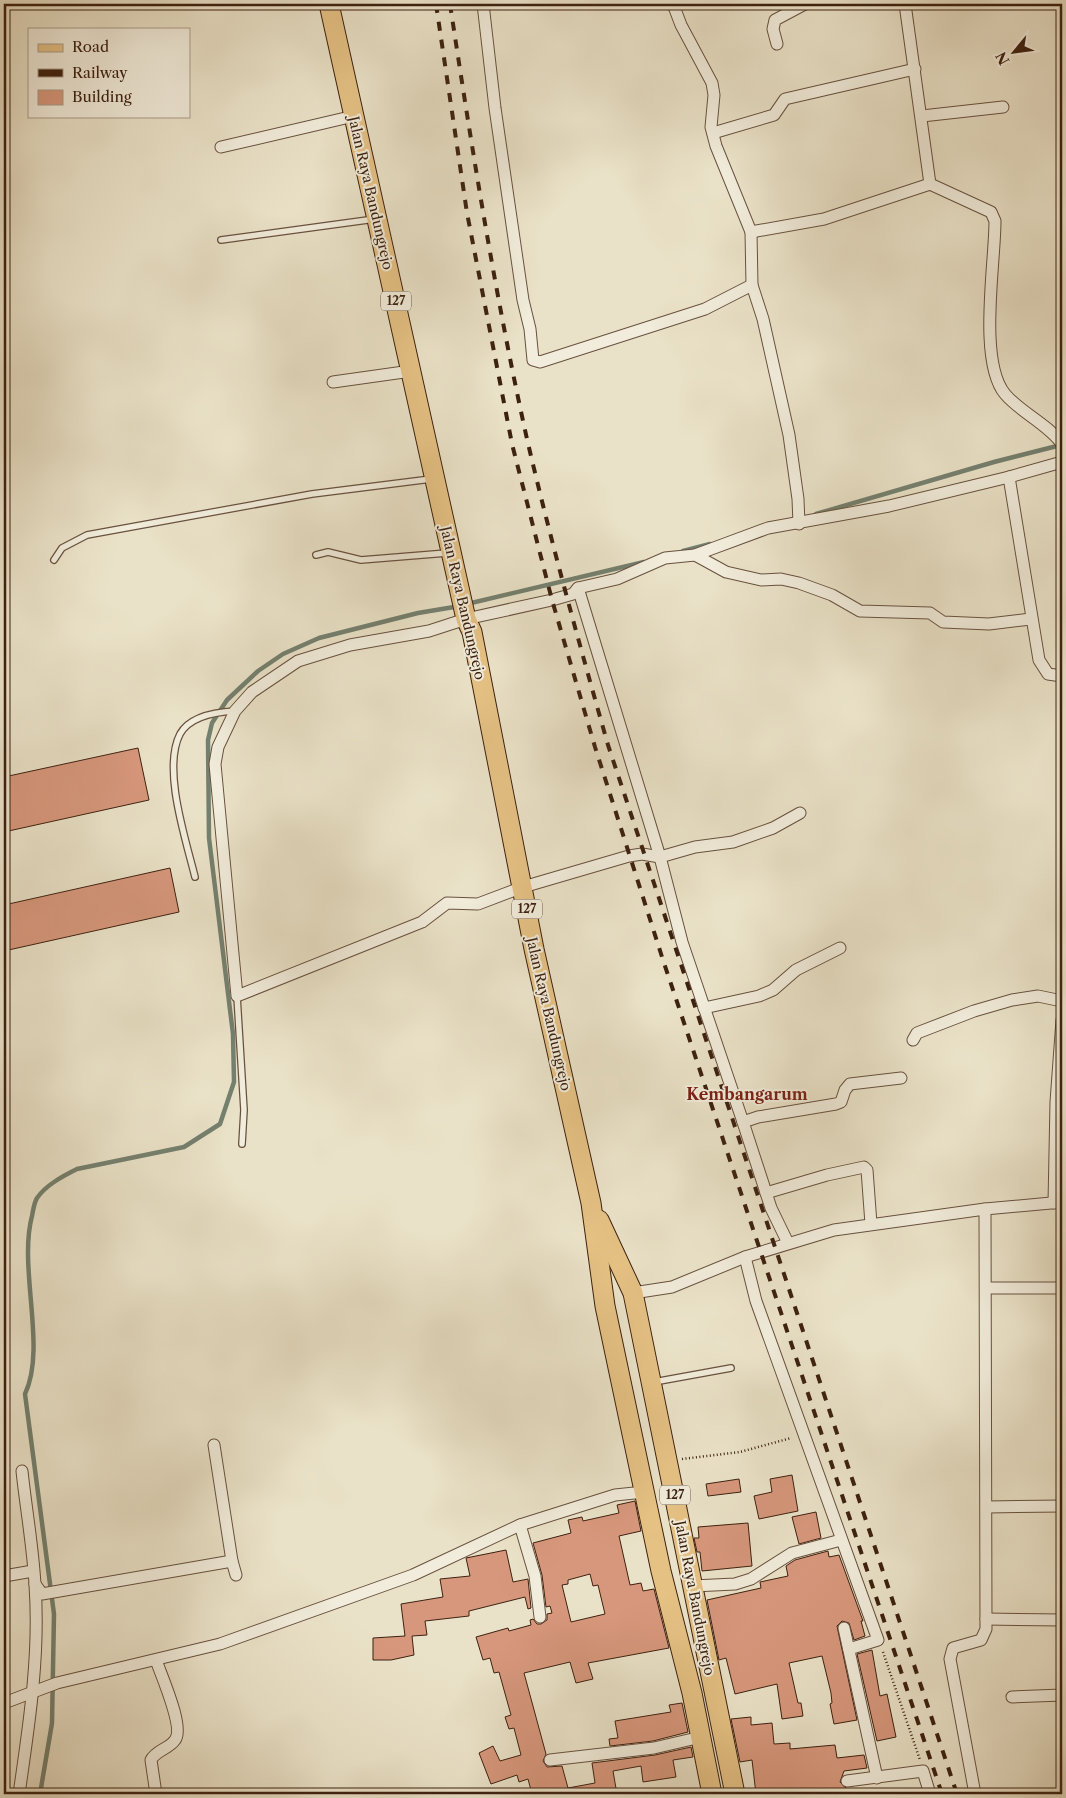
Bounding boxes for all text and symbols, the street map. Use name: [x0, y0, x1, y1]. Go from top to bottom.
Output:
legend: [28, 28, 190, 118]
north arrow: [988, 28, 1038, 78]
text: Road: [72, 37, 109, 56]
text: N: [992, 49, 1013, 68]
text: Railway: [72, 63, 128, 82]
text: Building: [72, 87, 132, 106]
street label: Jalan Raya Bandungrejo: [344, 112, 397, 272]
road number: 127: [381, 292, 411, 310]
street label: Jalan Raya Bandungrejo: [436, 522, 489, 682]
road number: 127: [512, 900, 542, 919]
street label: Jalan Raya Bandungrejo: [522, 933, 575, 1093]
district label: Kembangarum: [686, 1084, 808, 1104]
road number: 127: [660, 1486, 690, 1504]
street label: Jalan Raya Bandungrejo: [671, 1517, 719, 1677]

